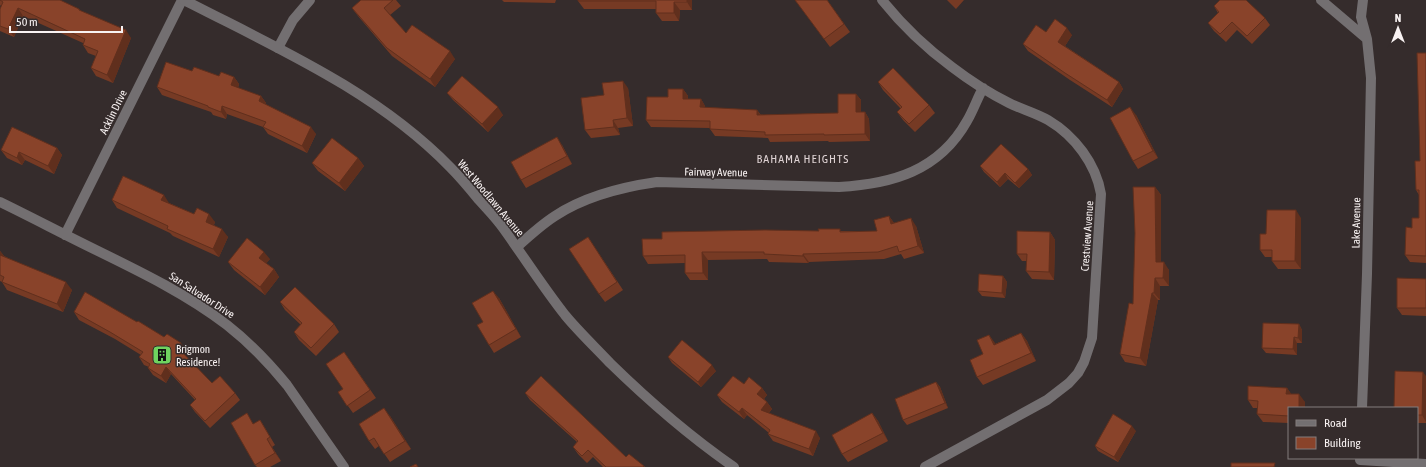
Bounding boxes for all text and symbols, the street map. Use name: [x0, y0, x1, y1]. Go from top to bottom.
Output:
scale bar: [10, 8, 122, 34]
north arrow: [1378, 8, 1418, 48]
text: N: [1395, 12, 1401, 24]
text: 50 m: [16, 15, 38, 29]
street label: Acklin Drive: [97, 88, 129, 136]
district label: BAHAMA HEIGHTS: [757, 152, 849, 166]
street label: West Woodlawn Avenue: [455, 157, 527, 239]
street label: Fairway Avenue: [684, 165, 748, 179]
street label: Lake Avenue: [1350, 197, 1362, 249]
street label: Crestview Avenue: [1079, 200, 1095, 272]
street label: San Salvador Drive: [167, 270, 237, 320]
place label: Brigmon Residence!: [176, 343, 221, 368]
building icon: Brigmon Residence!: [151, 344, 173, 366]
legend: [1288, 407, 1418, 459]
text: Road: [1324, 416, 1347, 430]
text: Building: [1324, 436, 1362, 450]

